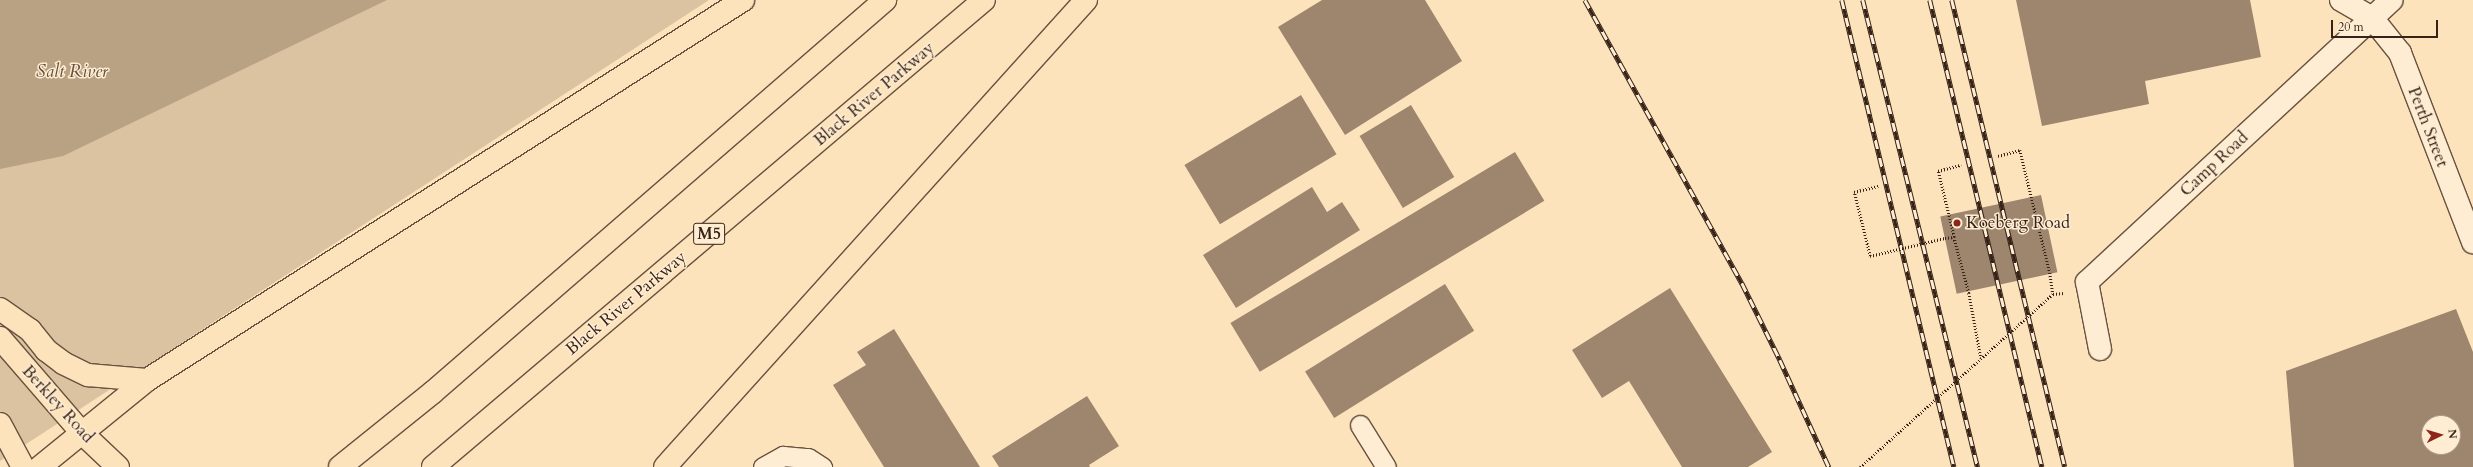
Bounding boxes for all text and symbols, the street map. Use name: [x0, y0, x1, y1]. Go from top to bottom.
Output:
scale bar: [2333, 12, 2440, 38]
text: 20 m: [2338, 19, 2364, 35]
street label: Black River Parkway: [810, 38, 938, 150]
water label: Salt River: [36, 61, 108, 83]
street label: Perth Street: [2403, 84, 2453, 170]
street label: Camp Road: [2176, 127, 2252, 201]
place label: Koeberg Road: [1966, 213, 2070, 233]
marker: Koeberg Road: [1951, 217, 1963, 229]
road number: M5: [693, 220, 725, 248]
street label: Black River Parkway: [562, 247, 690, 359]
street label: Berkley Road: [18, 361, 98, 447]
north arrow: [2421, 415, 2461, 455]
text: N: [2445, 429, 2460, 439]

